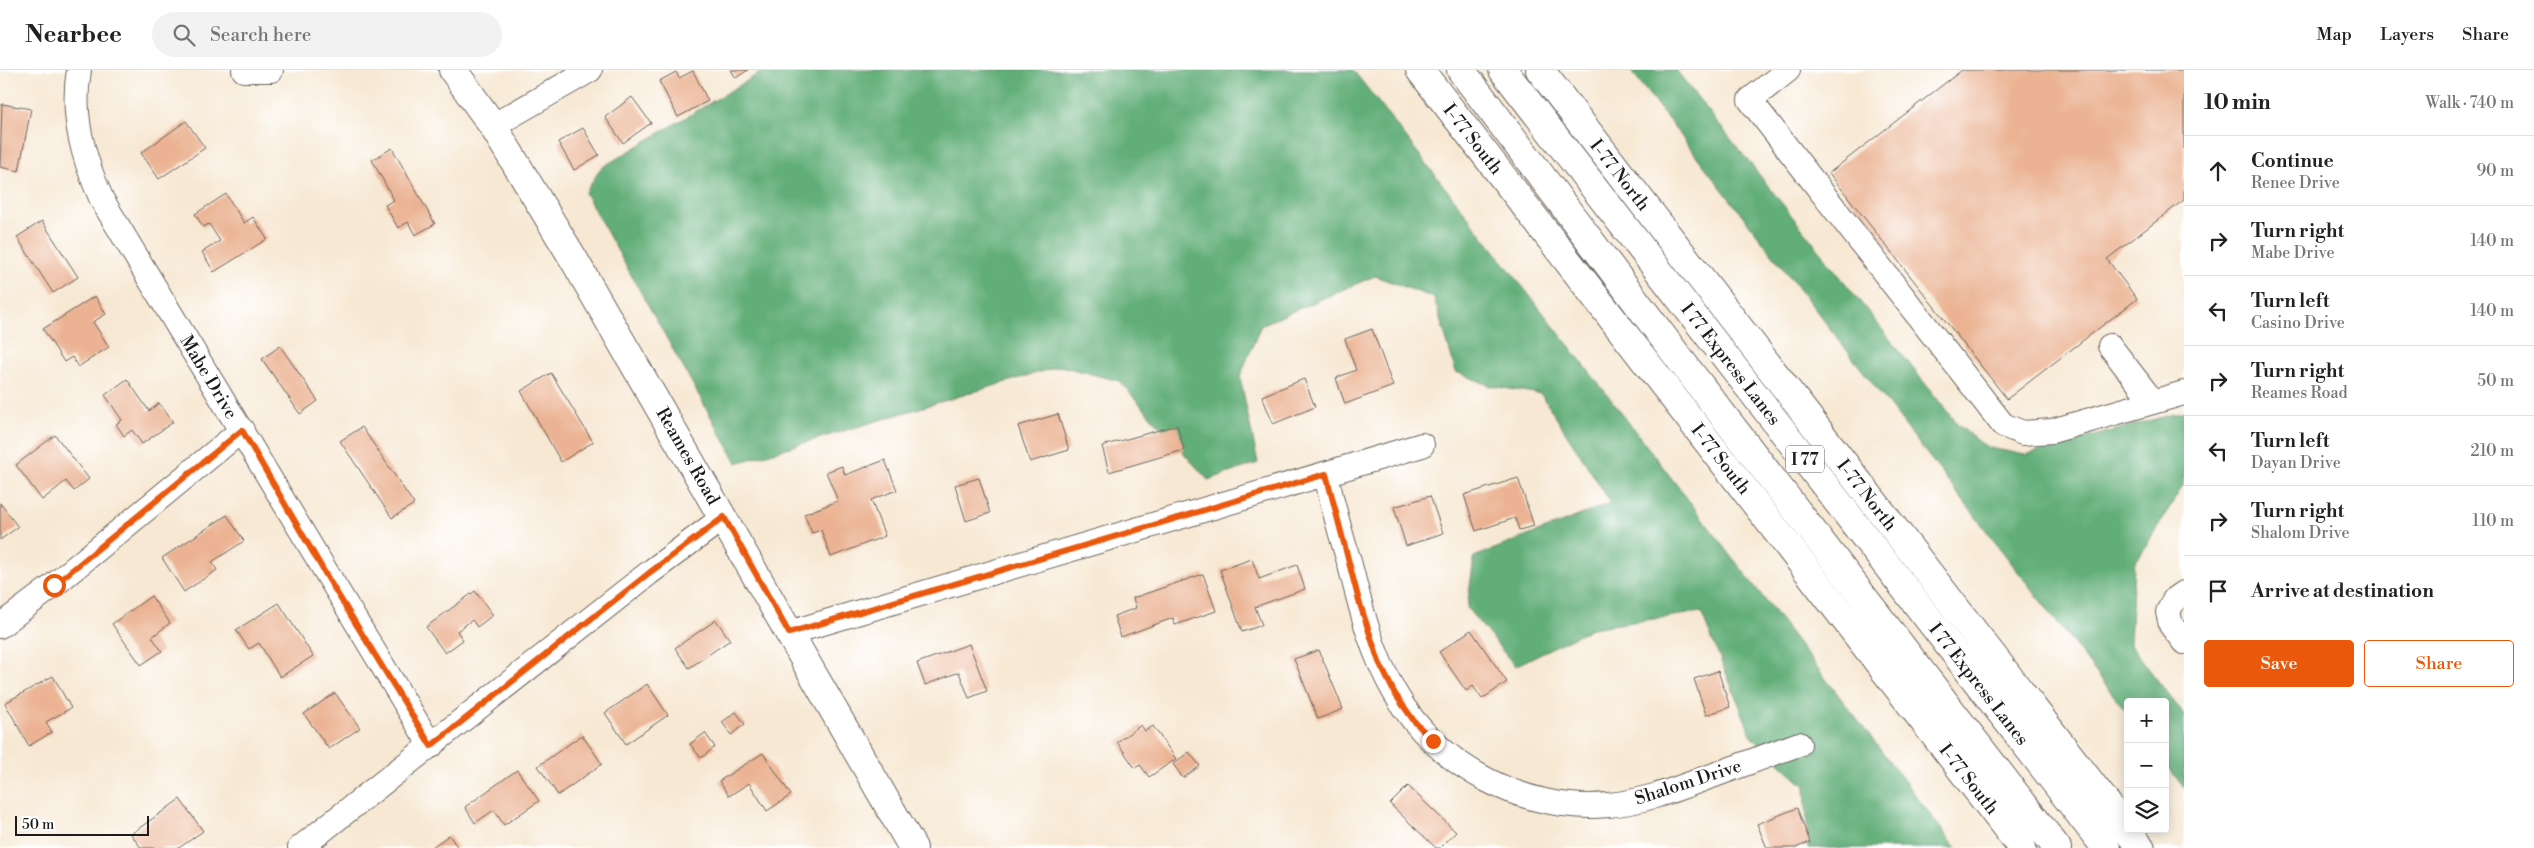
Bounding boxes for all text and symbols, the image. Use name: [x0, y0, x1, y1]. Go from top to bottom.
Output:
search box: [152, 12, 502, 57]
text: Nearbee: [25, 20, 122, 50]
icon: search: [170, 21, 198, 49]
text: Search here: [210, 23, 311, 47]
text: Map: [2317, 23, 2352, 46]
text: Layers: [2380, 23, 2434, 46]
text: Share: [2462, 23, 2509, 46]
text: 10 min: [2204, 90, 2271, 116]
text: Walk · 740 m: [2425, 93, 2514, 113]
street label: I-77 South: [1438, 99, 1508, 180]
street label: I-77 North: [1584, 135, 1655, 216]
text: Continue: [2251, 149, 2334, 173]
icon: ahead: [2204, 157, 2232, 185]
text: 90 m: [2476, 161, 2514, 181]
text: Renee Drive: [2251, 173, 2340, 193]
text: Turn right: [2251, 219, 2344, 243]
icon: right: [2204, 227, 2232, 255]
text: 140 m: [2470, 231, 2514, 251]
text: Mabe Drive: [2251, 243, 2334, 263]
text: Turn left: [2251, 289, 2330, 313]
icon: left: [2204, 297, 2232, 325]
street label: I 77 Express Lanes: [1676, 298, 1786, 430]
text: 140 m: [2470, 301, 2514, 321]
text: Casino Drive: [2251, 313, 2345, 333]
street label: Mabe Drive: [175, 331, 243, 423]
text: Turn right: [2251, 359, 2344, 383]
icon: right: [2204, 367, 2232, 395]
text: 50 m: [2477, 371, 2514, 391]
text: Reames Road: [2251, 383, 2348, 403]
street label: Reames Road: [650, 403, 725, 510]
street label: I-77 South: [1686, 419, 1756, 500]
text: Turn left: [2251, 429, 2330, 453]
icon: left: [2204, 437, 2232, 465]
text: 210 m: [2470, 441, 2514, 461]
road number: I 77: [1786, 446, 1824, 472]
text: Dayan Drive: [2251, 453, 2341, 473]
street label: I-77 North: [1831, 455, 1902, 536]
text: Turn right: [2251, 499, 2344, 523]
icon: right: [2204, 507, 2232, 535]
text: 110 m: [2472, 511, 2514, 531]
text: Shalom Drive: [2251, 523, 2350, 543]
route start: [43, 574, 66, 597]
icon: arrive: [2204, 577, 2232, 605]
text: Arrive at destination: [2251, 579, 2434, 603]
street label: I 77 Express Lanes: [1924, 618, 2034, 750]
button: Save: [2204, 640, 2354, 687]
button: Share: [2364, 640, 2514, 687]
map controls: [2124, 698, 2169, 833]
button: +: [2124, 698, 2169, 743]
route end: [1422, 730, 1445, 753]
street label: I-77 South: [1934, 739, 2004, 820]
button: −: [2124, 743, 2169, 788]
street label: Shalom Drive: [1632, 754, 1744, 811]
button: layers: [2124, 788, 2169, 833]
scale bar: [15, 813, 149, 836]
text: 50 m: [22, 816, 54, 834]

